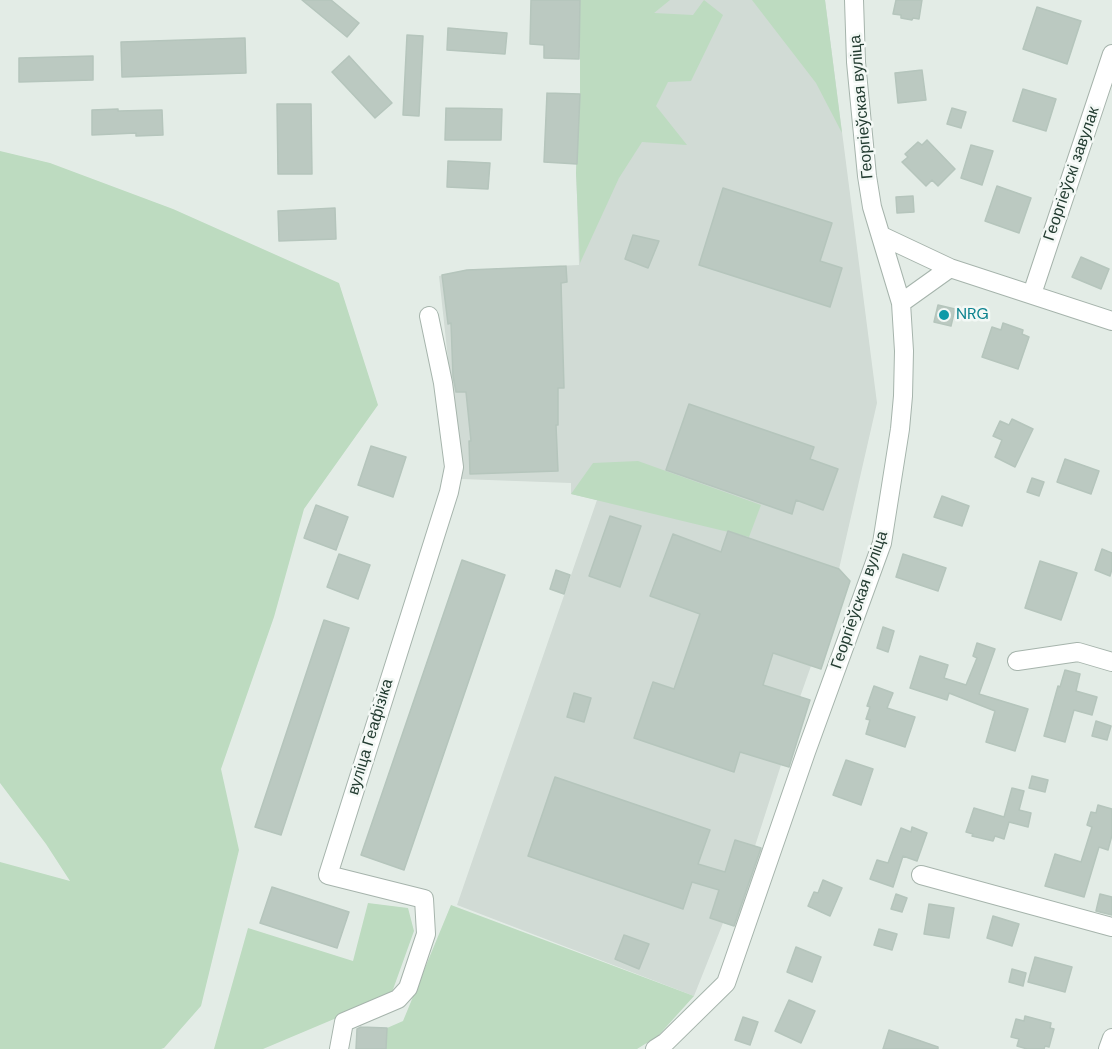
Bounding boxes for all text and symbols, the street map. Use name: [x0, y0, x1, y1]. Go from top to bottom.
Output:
street label: Георгіеўская вуліца: [846, 34, 878, 180]
street label: Георгіеўскі завулак: [1040, 104, 1104, 244]
place label: NRG: [956, 305, 989, 325]
marker: NRG: [937, 308, 951, 322]
street label: Георгіеўская вуліца: [827, 529, 893, 671]
street label: вуліца Геафізіка: [344, 677, 398, 797]

